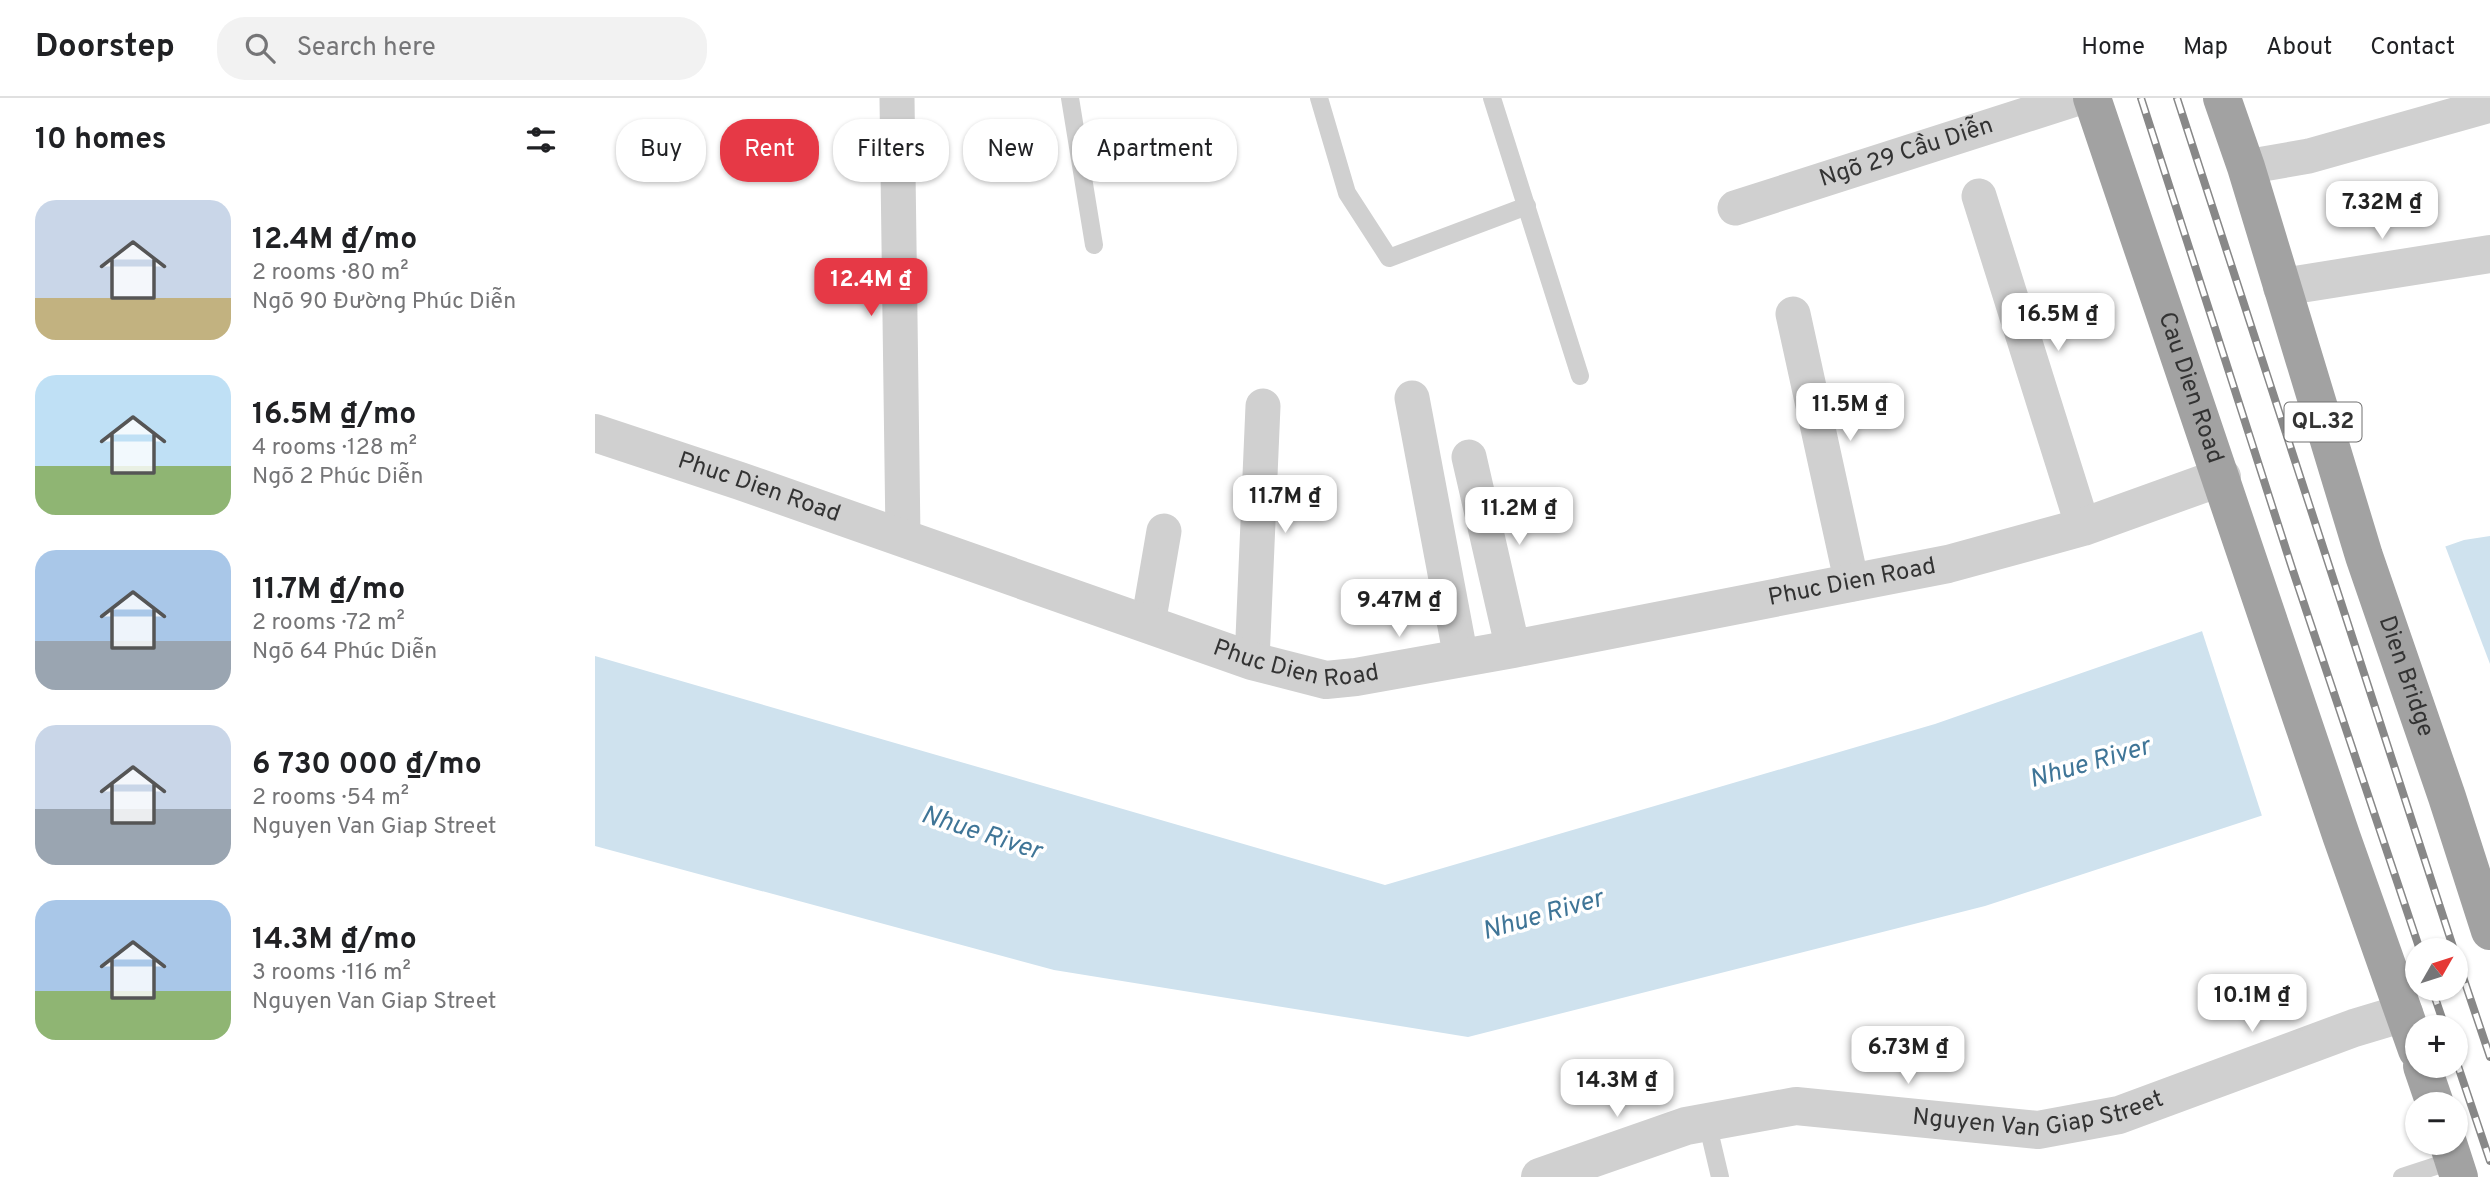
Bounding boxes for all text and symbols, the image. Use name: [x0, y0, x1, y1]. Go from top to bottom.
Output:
search box: [217, 17, 707, 80]
text: Doorstep: [35, 27, 175, 69]
icon: search: [241, 29, 279, 67]
text: Search here: [297, 32, 436, 65]
text: Home: [2081, 33, 2145, 63]
text: Map: [2183, 33, 2228, 63]
text: About: [2266, 33, 2332, 63]
text: Contact: [2370, 33, 2455, 63]
street label: Ngõ 29 Cầu Diễn: [1816, 111, 1997, 195]
chip: Buy: [616, 119, 706, 182]
chip: Rent: [720, 119, 819, 182]
chip: Filters: [833, 119, 949, 182]
chip: New: [963, 119, 1058, 182]
chip: Apartment: [1072, 119, 1237, 182]
icon: filters: [522, 121, 560, 159]
text: 10 homes: [35, 122, 166, 159]
pin: 7.32M ₫: [2317, 181, 2447, 241]
text: 7.32M ₫: [2342, 189, 2422, 218]
text: 12.4M ₫/mo: [252, 222, 417, 259]
icon: home: [91, 228, 175, 312]
pin: 12.4M ₫: [806, 258, 936, 318]
text: 2 rooms · 80 m²: [252, 259, 409, 288]
text: 12.4M ₫: [830, 266, 912, 295]
text: Ngõ 90 Đường Phúc Diễn: [252, 288, 516, 317]
pin: 16.5M ₫: [1993, 294, 2123, 353]
text: 16.5M ₫: [2018, 301, 2098, 330]
street label: Cau Dien Road: [2150, 308, 2229, 467]
pin: 11.5M ₫: [1785, 384, 1915, 443]
text: 11.5M ₫: [1812, 391, 1888, 420]
text: 16.5M ₫/mo: [252, 397, 416, 434]
road number: QL.32: [2285, 402, 2361, 442]
icon: home: [91, 403, 175, 487]
text: 4 rooms · 128 m²: [252, 434, 417, 463]
street label: Phuc Dien Road: [674, 446, 844, 530]
text: Ngõ 2 Phúc Diễn: [252, 463, 423, 492]
pin: 11.7M ₫: [1220, 476, 1350, 535]
text: 11.7M ₫: [1249, 483, 1321, 512]
pin: 11.2M ₫: [1454, 488, 1584, 547]
text: 11.2M ₫: [1481, 495, 1557, 524]
street label: Phuc Dien Road: [1766, 552, 1938, 614]
text: 11.7M ₫/mo: [252, 572, 405, 609]
icon: home: [91, 578, 175, 662]
pin: 9.47M ₫: [1334, 580, 1464, 639]
text: 9.47M ₫: [1357, 587, 1441, 616]
text: 2 rooms · 72 m²: [252, 609, 405, 638]
street label: Dien Bridge: [2371, 612, 2440, 741]
street label: Phuc Dien Road: [1209, 633, 1381, 695]
text: Ngõ 64 Phúc Diễn: [252, 638, 437, 667]
water label: Nhue River: [2026, 730, 2156, 797]
text: 6 730 000 ₫/mo: [252, 747, 482, 784]
icon: home: [91, 753, 175, 837]
text: 2 rooms · 54 m²: [252, 784, 409, 813]
water label: Nhue River: [917, 799, 1047, 870]
text: Nguyen Van Giap Street: [252, 813, 496, 842]
water label: Nhue River: [1479, 882, 1609, 949]
text: 14.3M ₫/mo: [252, 922, 417, 959]
icon: home: [91, 928, 175, 1012]
north arrow: [2405, 938, 2467, 1001]
map controls: [2405, 938, 2468, 1155]
text: 3 rooms · 116 m²: [252, 959, 411, 988]
pin: 10.1M ₫: [2187, 974, 2317, 1034]
text: 10.1M ₫: [2214, 982, 2290, 1011]
text: Nguyen Van Giap Street: [252, 988, 496, 1017]
button: +: [2405, 1015, 2468, 1078]
pin: 6.73M ₫: [1843, 1026, 1973, 1086]
text: 6.73M ₫: [1867, 1034, 1949, 1063]
pin: 14.3M ₫: [1552, 1060, 1682, 1119]
text: 14.3M ₫: [1577, 1067, 1657, 1096]
street label: Nguyen Van Giap Street: [1911, 1085, 2168, 1145]
button: −: [2405, 1092, 2468, 1155]

